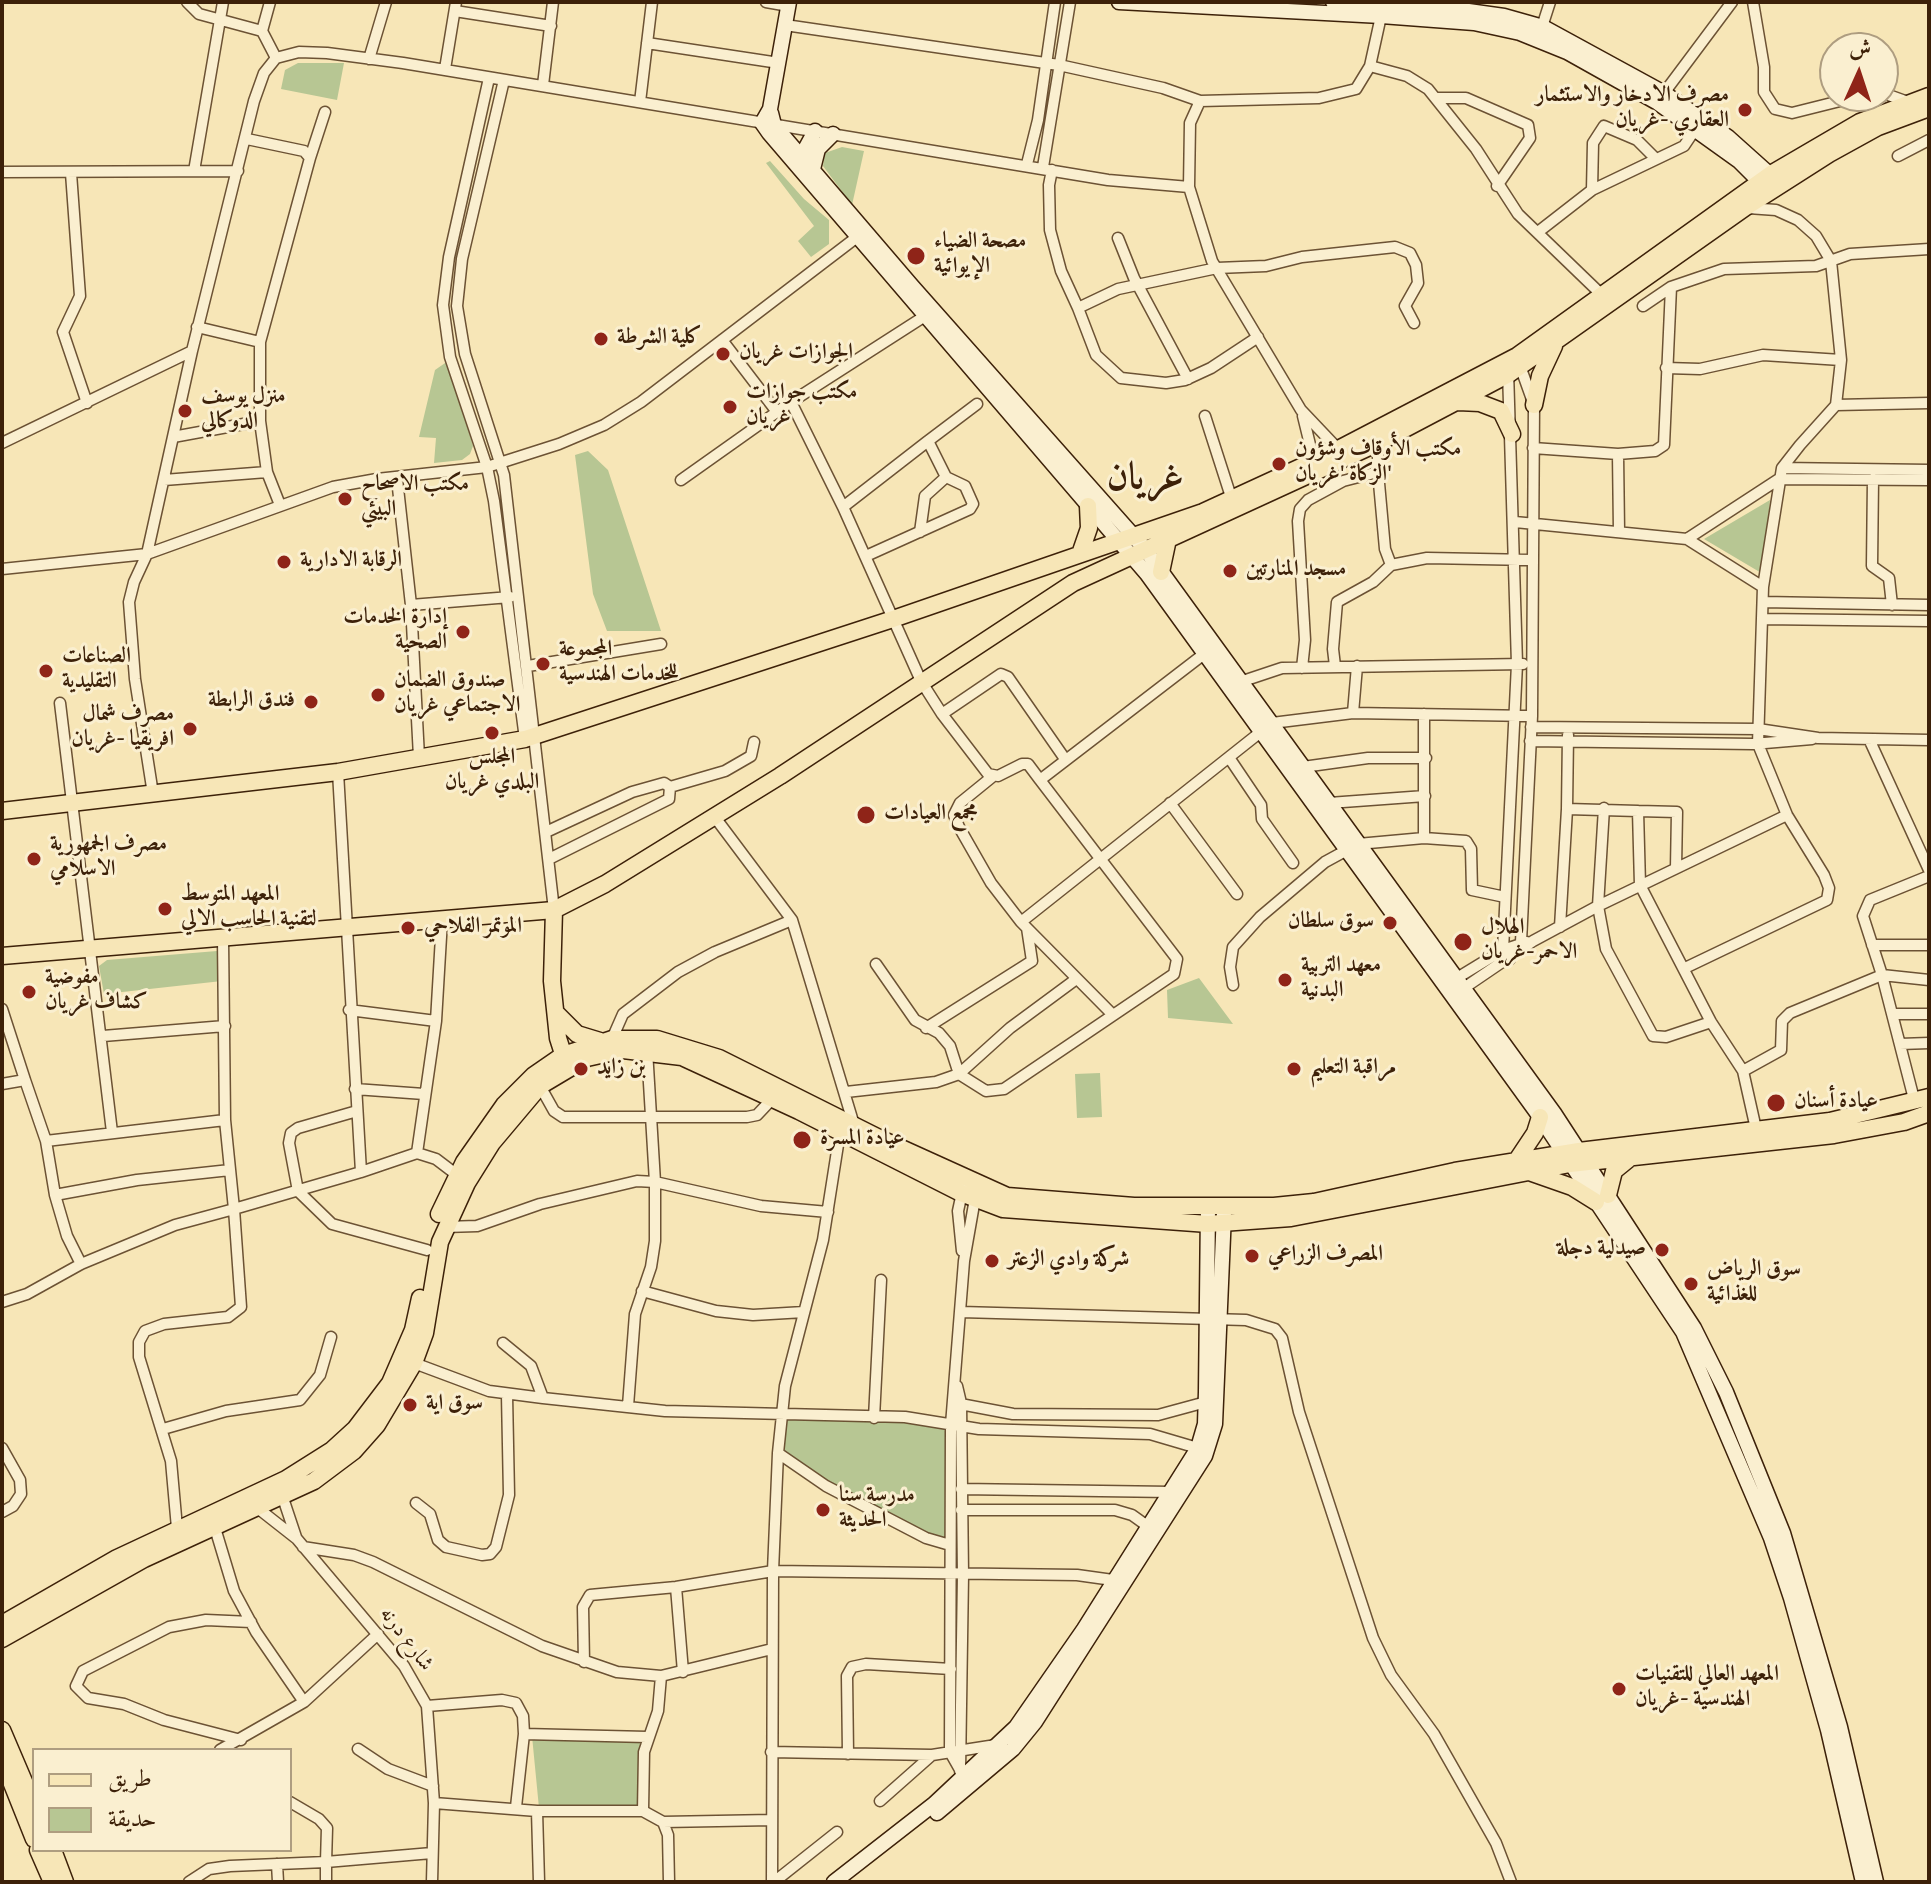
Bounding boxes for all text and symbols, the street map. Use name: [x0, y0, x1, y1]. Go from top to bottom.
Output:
north arrow: [1819, 32, 1899, 112]
text: ش: [1848, 33, 1872, 66]
place label: مصرف الادخار والاستثمار العقاري -غريان: [1536, 84, 1729, 136]
marker: مصرف الادخار والاستثمار العقاري -غريان: [1736, 101, 1754, 119]
place label: مصحة الضياء الإيوائية: [934, 230, 1026, 282]
marker: مصحة الضياء الإيوائية: [905, 245, 927, 267]
place label: كلية الشرطة: [617, 326, 702, 352]
marker: كلية الشرطة: [592, 330, 610, 348]
place label: الجوازات غريان: [739, 341, 853, 367]
marker: الجوازات غريان: [714, 345, 732, 363]
place label: مكتب جوازات غريان: [746, 381, 857, 432]
place label: منزل يوسف الدوكالي: [201, 385, 286, 436]
marker: مكتب جوازات غريان: [721, 398, 739, 416]
marker: منزل يوسف الدوكالي: [176, 402, 194, 420]
place label: مكتب الأوقاف وشؤون الزكاة 'غريان': [1295, 438, 1461, 490]
marker: مكتب الأوقاف وشؤون الزكاة 'غريان': [1270, 455, 1288, 473]
district label: غريان: [1106, 458, 1184, 504]
place label: مكتب الاصحاح البيئي: [361, 473, 469, 524]
marker: مكتب الاصحاح البيئي: [336, 490, 354, 508]
place label: الرقابة الادارية: [300, 549, 402, 575]
marker: الرقابة الادارية: [275, 553, 293, 571]
place label: مسجد المنارتين: [1246, 558, 1346, 584]
marker: مسجد المنارتين: [1221, 562, 1239, 580]
place label: إدارة الخدمات الصحية: [343, 606, 447, 658]
marker: إدارة الخدمات الصحية: [454, 623, 472, 641]
place label: المجموعة للخدمات الهندسية: [559, 638, 678, 690]
place label: الصناعات التقليدية: [62, 645, 131, 696]
marker: المجموعة للخدمات الهندسية: [534, 655, 552, 673]
marker: الصناعات التقليدية: [37, 662, 55, 680]
place label: صندوق الضمان الاجتماعي غريان: [394, 669, 521, 720]
marker: صندوق الضمان الاجتماعي غريان: [369, 686, 387, 704]
place label: فندق الرابطة: [208, 689, 295, 715]
marker: فندق الرابطة: [302, 693, 320, 711]
place label: مصرف شمال افريقيا -غريان: [71, 703, 174, 754]
marker: مصرف شمال افريقيا -غريان: [181, 720, 199, 738]
marker: المجلس البلدي غريان: [483, 724, 501, 742]
place label: المجلس البلدي غريان: [445, 746, 539, 798]
place label: مجمع العيادات: [884, 802, 977, 828]
marker: مجمع العيادات: [855, 804, 877, 826]
place label: مصرف الجمهورية الاسلامي: [50, 833, 167, 884]
marker: مصرف الجمهورية الاسلامي: [25, 850, 43, 868]
place label: المعهد المتوسط لتقنية الحاسب الالي: [181, 883, 317, 934]
marker: المعهد المتوسط لتقنية الحاسب الالي: [156, 900, 174, 918]
place label: سوق سلطان: [1288, 910, 1374, 936]
marker: سوق سلطان: [1381, 914, 1399, 932]
place label: الموتمر الفلاحي: [424, 915, 522, 941]
place label: الهلال الاحمر-غريان: [1481, 916, 1577, 968]
marker: الموتمر الفلاحي: [399, 919, 417, 937]
marker: الهلال الاحمر-غريان: [1452, 931, 1474, 953]
place label: معهد التربية البدنية: [1301, 954, 1381, 1006]
place label: مفوضية كشاف غريان: [45, 966, 148, 1018]
marker: معهد التربية البدنية: [1276, 971, 1294, 989]
marker: مفوضية كشاف غريان: [20, 983, 38, 1001]
place label: بن زايد: [597, 1056, 646, 1082]
place label: مراقبة التعليم: [1310, 1056, 1396, 1082]
marker: بن زايد: [572, 1060, 590, 1078]
marker: مراقبة التعليم: [1285, 1060, 1303, 1078]
place label: عيادة أسنان: [1794, 1090, 1878, 1116]
marker: عيادة أسنان: [1765, 1092, 1787, 1114]
place label: عيادة المسرة: [820, 1127, 905, 1153]
marker: عيادة المسرة: [791, 1129, 813, 1151]
place label: صيدلية دجلة: [1557, 1237, 1646, 1263]
marker: صيدلية دجلة: [1653, 1241, 1671, 1259]
place label: المصرف الزراعي: [1268, 1243, 1383, 1269]
marker: المصرف الزراعي: [1243, 1247, 1261, 1265]
place label: شركة وادي الزعتر: [1008, 1248, 1129, 1274]
marker: شركة وادي الزعتر: [983, 1252, 1001, 1270]
place label: سوق الرياض للغذائية: [1707, 1258, 1801, 1310]
marker: سوق الرياض للغذائية: [1682, 1275, 1700, 1293]
place label: سوق اية: [426, 1392, 483, 1418]
marker: سوق اية: [401, 1396, 419, 1414]
place label: مدرسة سنا الحديثة: [839, 1484, 915, 1536]
marker: مدرسة سنا الحديثة: [814, 1501, 832, 1519]
street label: شارع درنه: [372, 1603, 438, 1677]
place label: المعهد العالي للتقنيات الهندسية -غريان: [1635, 1663, 1779, 1714]
marker: المعهد العالي للتقنيات الهندسية -غريان: [1610, 1680, 1628, 1698]
legend: [32, 1748, 292, 1852]
text: طريق: [108, 1763, 152, 1797]
text: حديقة: [108, 1803, 157, 1837]

